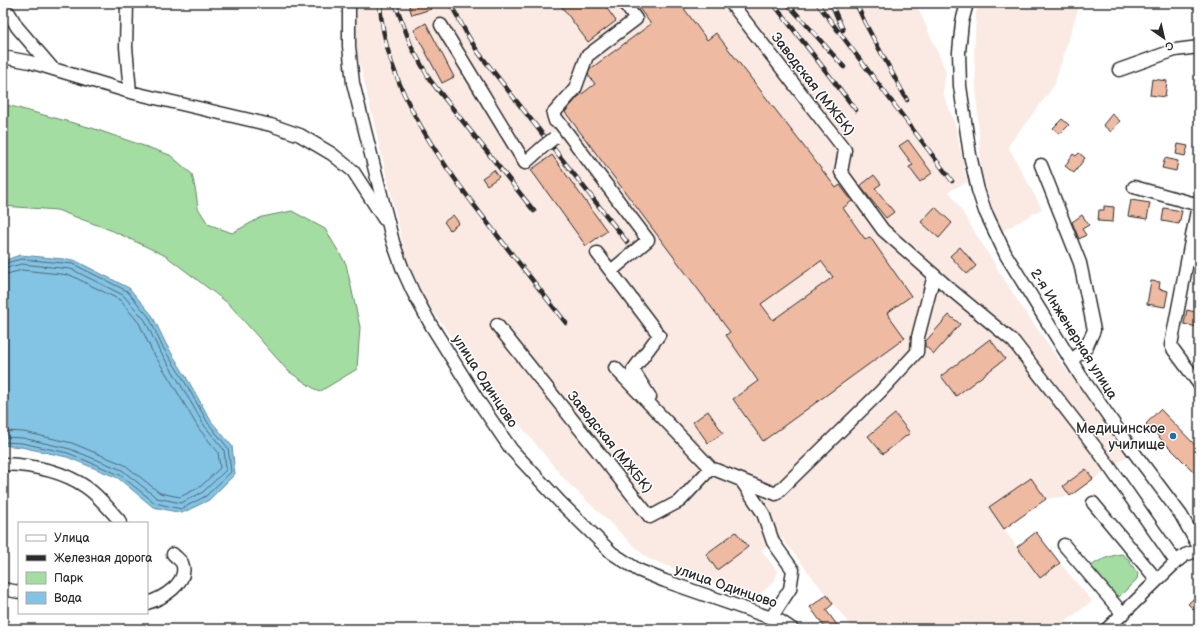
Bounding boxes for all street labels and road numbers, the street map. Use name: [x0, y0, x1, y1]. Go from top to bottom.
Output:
street label: Заводская (МЖБК): [767, 29, 859, 139]
street label: 2-я Инженерная улица: [1027, 266, 1122, 403]
street label: улица Одинцово: [449, 331, 521, 431]
street label: Заводская (МЖБК): [564, 388, 656, 496]
street label: улица Одинцово: [673, 561, 779, 611]

